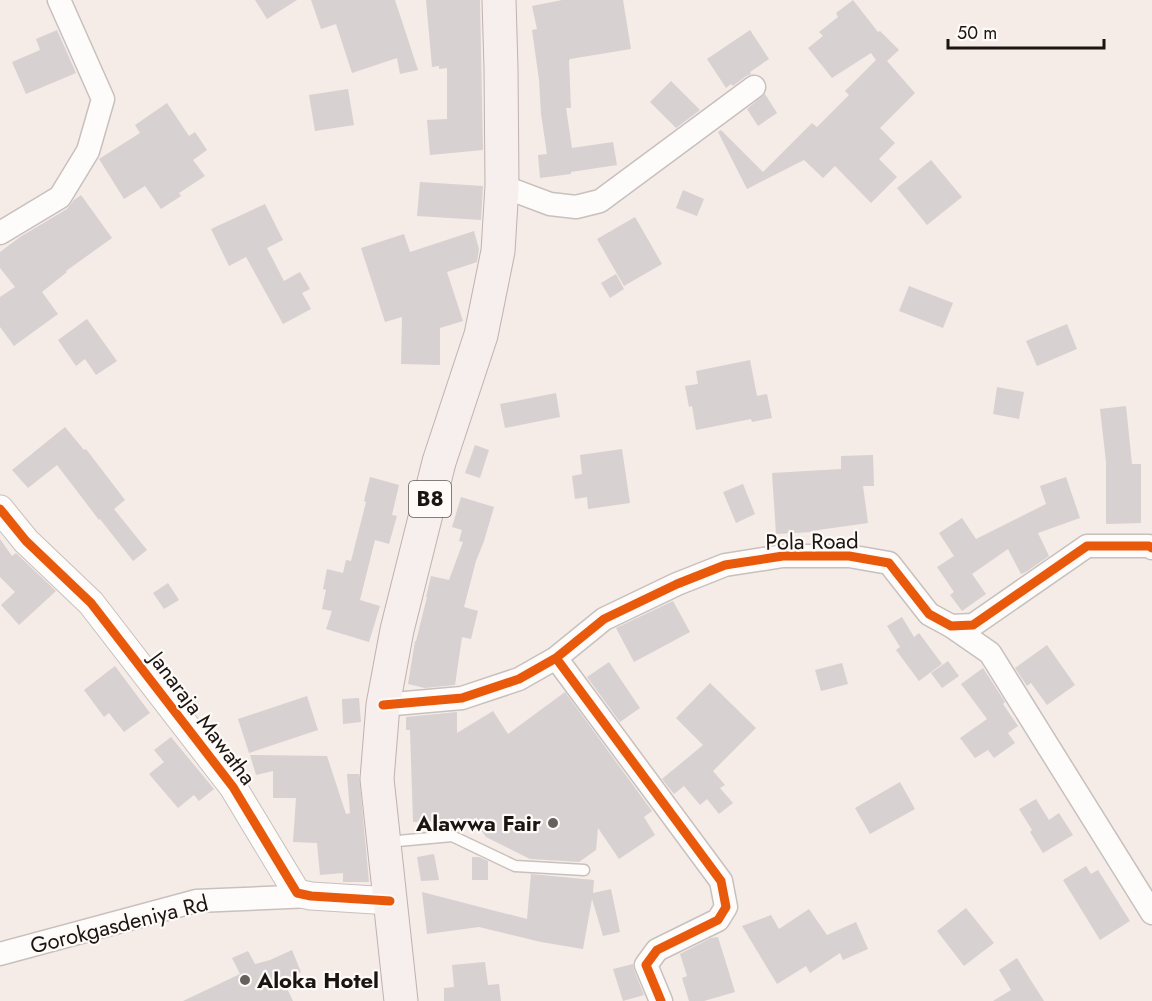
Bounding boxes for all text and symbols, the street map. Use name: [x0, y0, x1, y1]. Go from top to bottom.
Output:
scale bar: [948, 12, 1104, 50]
text: 50 m: [957, 20, 997, 46]
road number: B8: [409, 481, 451, 517]
street label: Pola Road: [765, 524, 859, 558]
street label: Janaraja Mawatha: [140, 642, 264, 792]
place label: Alawwa Fair: [415, 807, 541, 839]
marker: Alawwa Fair: [546, 816, 560, 830]
street label: Gorokgasdeniya Rd: [27, 886, 211, 962]
place label: Aloka Hotel: [256, 964, 379, 996]
marker: Aloka Hotel: [238, 973, 252, 987]

